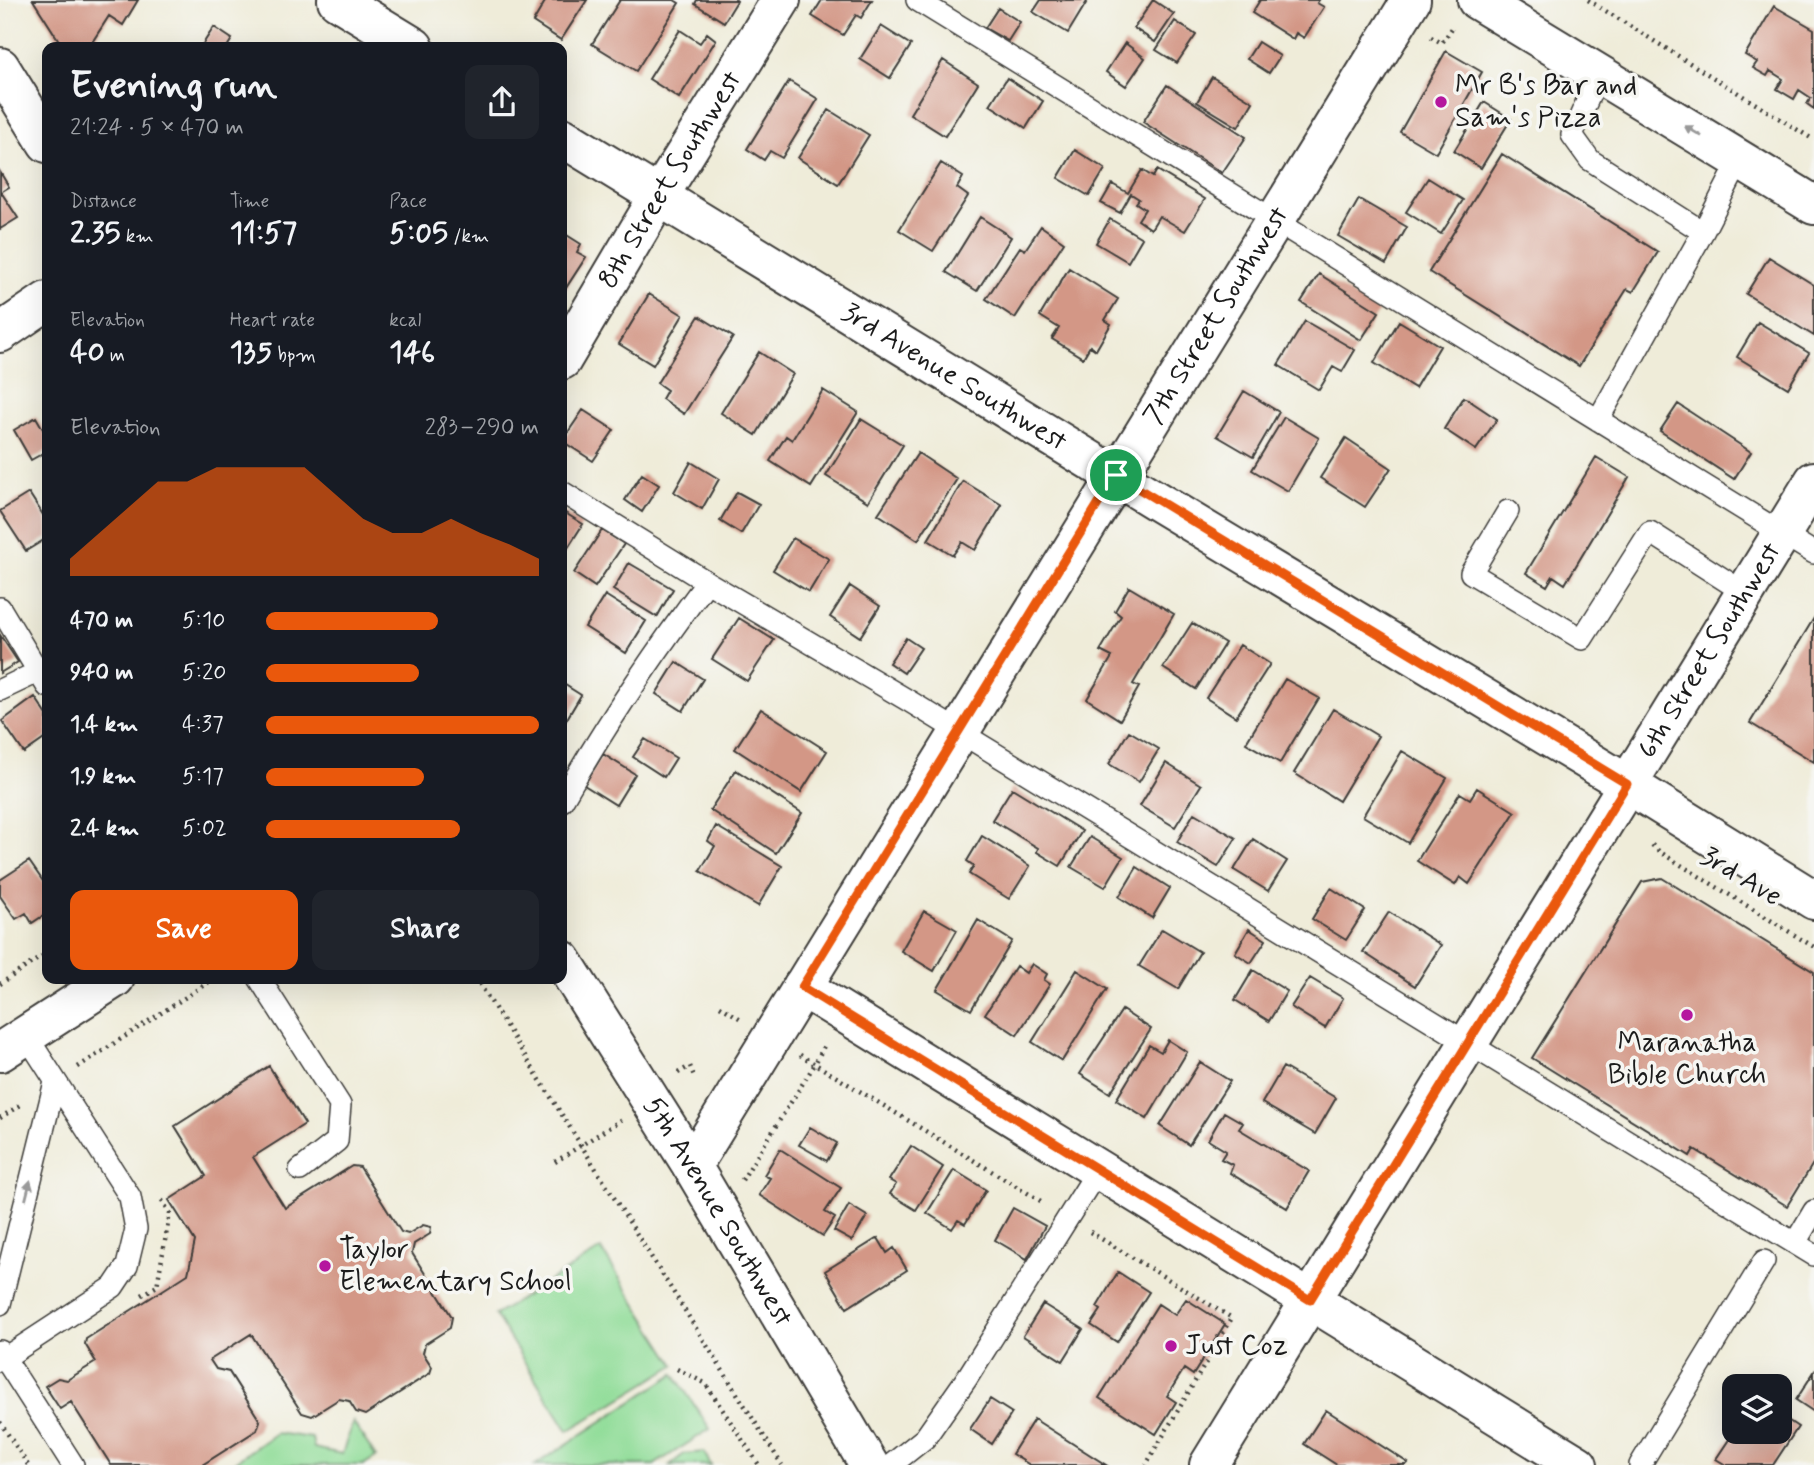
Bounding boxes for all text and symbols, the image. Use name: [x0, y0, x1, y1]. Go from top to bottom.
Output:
text: Evening run: [70, 62, 277, 111]
street label: 8th Street Southwest: [590, 64, 751, 296]
button: share: [465, 65, 539, 139]
place label: Mr B's Bar and Sam's Pizza: [1455, 68, 1637, 137]
marker: Mr B's Bar and Sam's Pizza: [1433, 94, 1449, 110]
text: 21:24 · 5 × 470 m: [70, 113, 244, 143]
one-way arrow: [1683, 125, 1702, 138]
text: Distance: [70, 189, 137, 214]
text: Time: [230, 189, 269, 214]
text: Pace: [389, 189, 427, 214]
street label: 7th Street Southwest: [1135, 199, 1298, 432]
text: 2.35: [70, 214, 121, 253]
text: 11:57: [230, 214, 297, 253]
text: 5:05: [389, 214, 448, 253]
text: km: [121, 224, 153, 249]
text: /km: [448, 224, 489, 249]
street label: 3rd Avenue Southwest: [835, 294, 1074, 461]
text: Elevation: [70, 308, 145, 333]
text: Heart rate: [230, 308, 315, 333]
text: kcal: [389, 308, 421, 333]
text: 40: [70, 333, 105, 372]
text: 135: [230, 333, 272, 372]
text: 146: [389, 333, 435, 372]
text: m: [105, 343, 125, 368]
text: bpm: [272, 343, 316, 368]
text: Elevation: [70, 413, 161, 443]
text: 283–290 m: [425, 413, 539, 443]
pin: [1086, 445, 1146, 505]
icon: arrive: [1097, 456, 1135, 494]
street label: 6th Street Southwest: [1629, 535, 1791, 766]
text: 470 m: [70, 606, 133, 636]
text: 5:10: [182, 606, 225, 636]
text: 940 m: [70, 658, 134, 688]
text: 5:20: [182, 658, 226, 688]
text: 1.4 km: [70, 710, 138, 740]
text: 4:37: [182, 710, 224, 740]
text: 1.9 km: [70, 762, 136, 792]
text: 5:17: [182, 762, 224, 792]
text: 2.4 km: [70, 814, 139, 844]
text: 5:02: [182, 814, 227, 844]
street label: 3rd Ave: [1694, 838, 1788, 916]
button: Save: [70, 890, 298, 970]
button: Share: [312, 890, 539, 970]
marker: Maranatha Bible Church: [1679, 1007, 1695, 1023]
place label: Maranatha Bible Church: [1608, 1025, 1766, 1094]
street label: 5th Avenue Southwest: [634, 1090, 802, 1334]
one-way arrow: [23, 1179, 34, 1201]
place label: Taylor Elementary School: [339, 1232, 572, 1301]
marker: Taylor Elementary School: [317, 1258, 333, 1274]
place label: Just Coz: [1185, 1328, 1288, 1365]
marker: Just Coz: [1163, 1338, 1179, 1354]
map controls: [1722, 1374, 1792, 1444]
button: layers: [1722, 1374, 1792, 1444]

